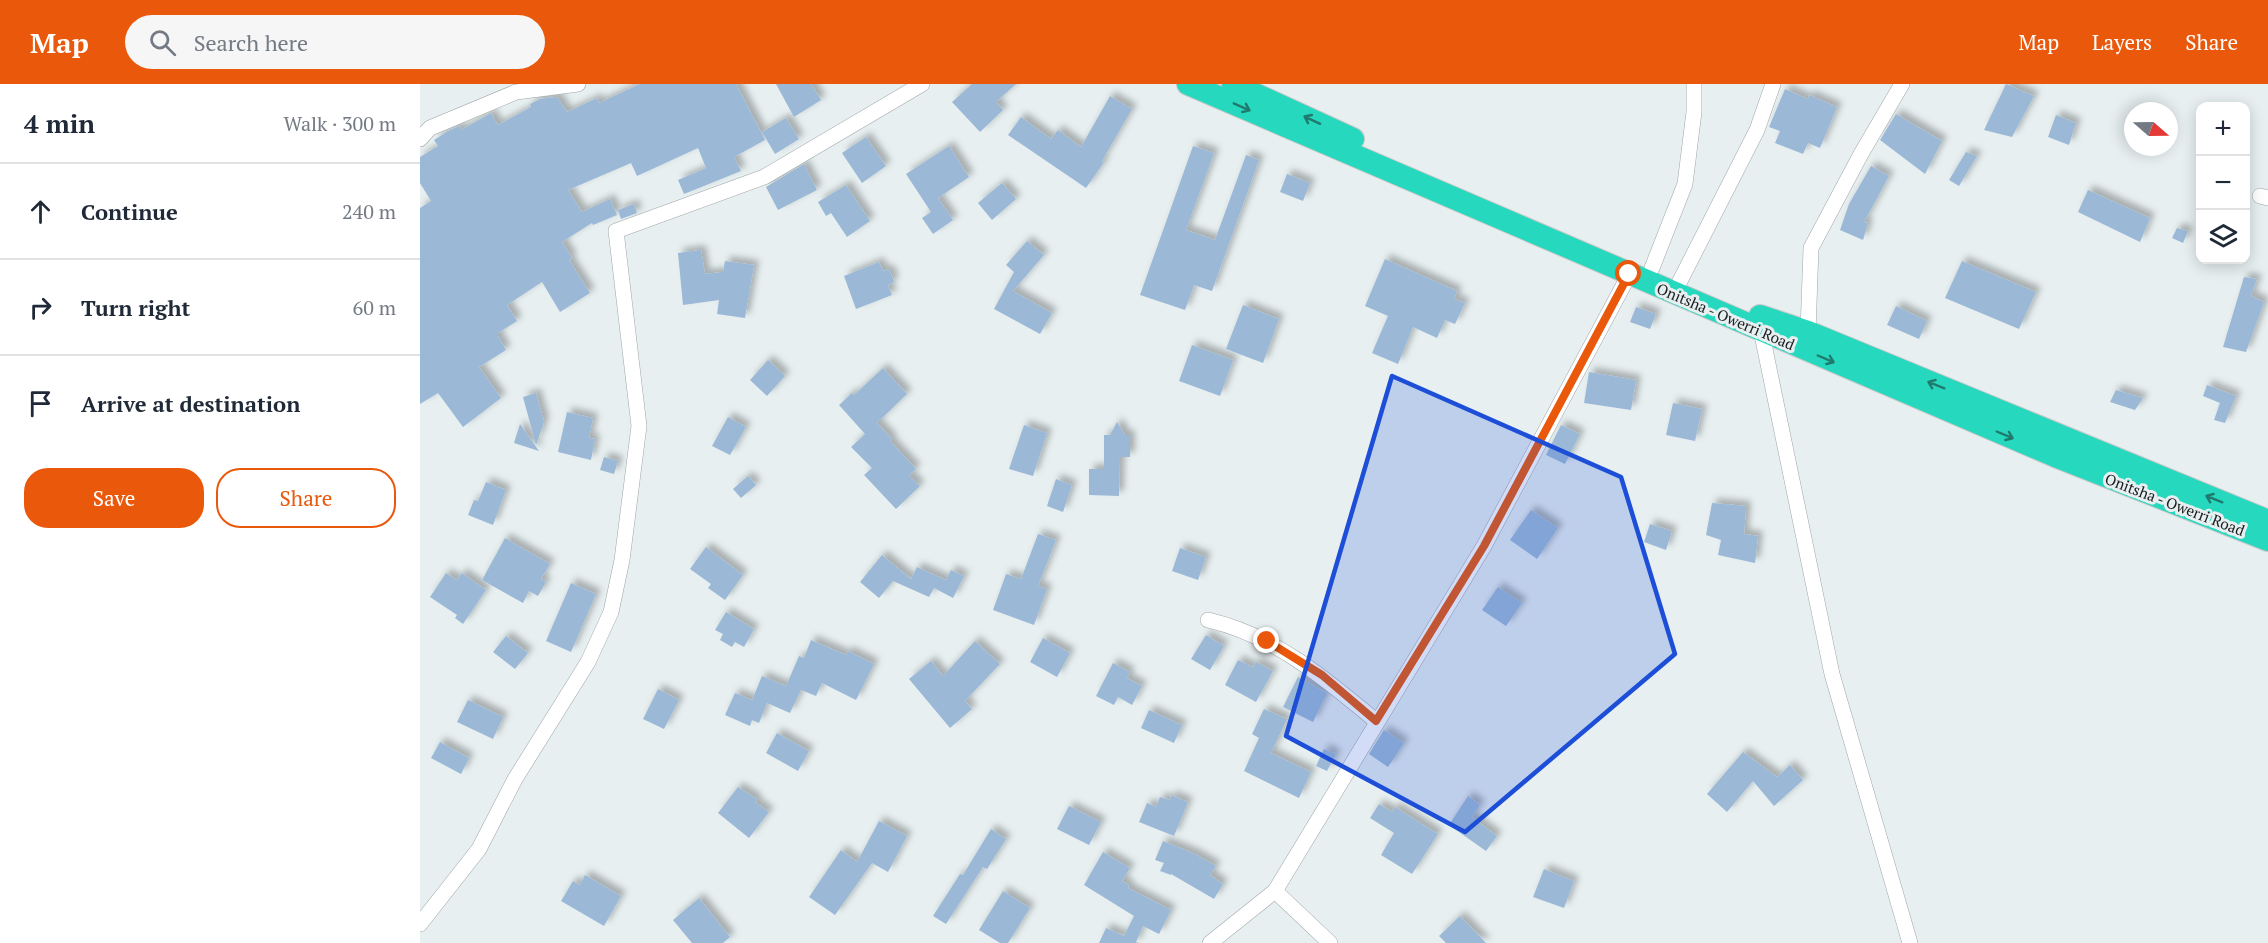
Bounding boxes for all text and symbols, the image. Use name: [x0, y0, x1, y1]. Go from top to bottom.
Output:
search box: [125, 15, 545, 69]
text: Map: [30, 24, 89, 61]
icon: search: [146, 26, 179, 59]
text: Search here: [194, 28, 308, 57]
text: Map: [2018, 28, 2059, 56]
text: Layers: [2092, 28, 2152, 56]
text: Share: [2185, 28, 2238, 56]
one-way arrow: [1232, 102, 1250, 114]
north arrow: [2124, 102, 2178, 156]
map controls: [2196, 102, 2250, 264]
button: +: [2196, 102, 2250, 156]
text: 4 min: [24, 106, 95, 140]
text: Walk · 300 m: [284, 110, 396, 137]
one-way arrow: [1304, 114, 1322, 126]
button: −: [2196, 156, 2250, 210]
icon: ahead: [24, 195, 57, 228]
text: Continue: [81, 197, 178, 226]
text: 240 m: [342, 198, 396, 225]
button: layers: [2196, 210, 2250, 264]
route start: [1615, 260, 1641, 286]
street label: Onitsha - Owerri Road: [1654, 278, 1798, 354]
icon: right: [24, 291, 57, 324]
text: Turn right: [81, 293, 190, 322]
text: 60 m: [353, 294, 396, 321]
one-way arrow: [1816, 354, 1834, 365]
one-way arrow: [1927, 379, 1946, 390]
icon: arrive: [24, 387, 57, 420]
text: Arrive at destination: [81, 389, 300, 418]
one-way arrow: [1995, 430, 2014, 441]
button: Save: [24, 468, 204, 528]
button: Share: [216, 468, 396, 528]
street label: Onitsha - Owerri Road: [2102, 468, 2248, 540]
one-way arrow: [2205, 493, 2223, 504]
route end: [1253, 627, 1279, 653]

